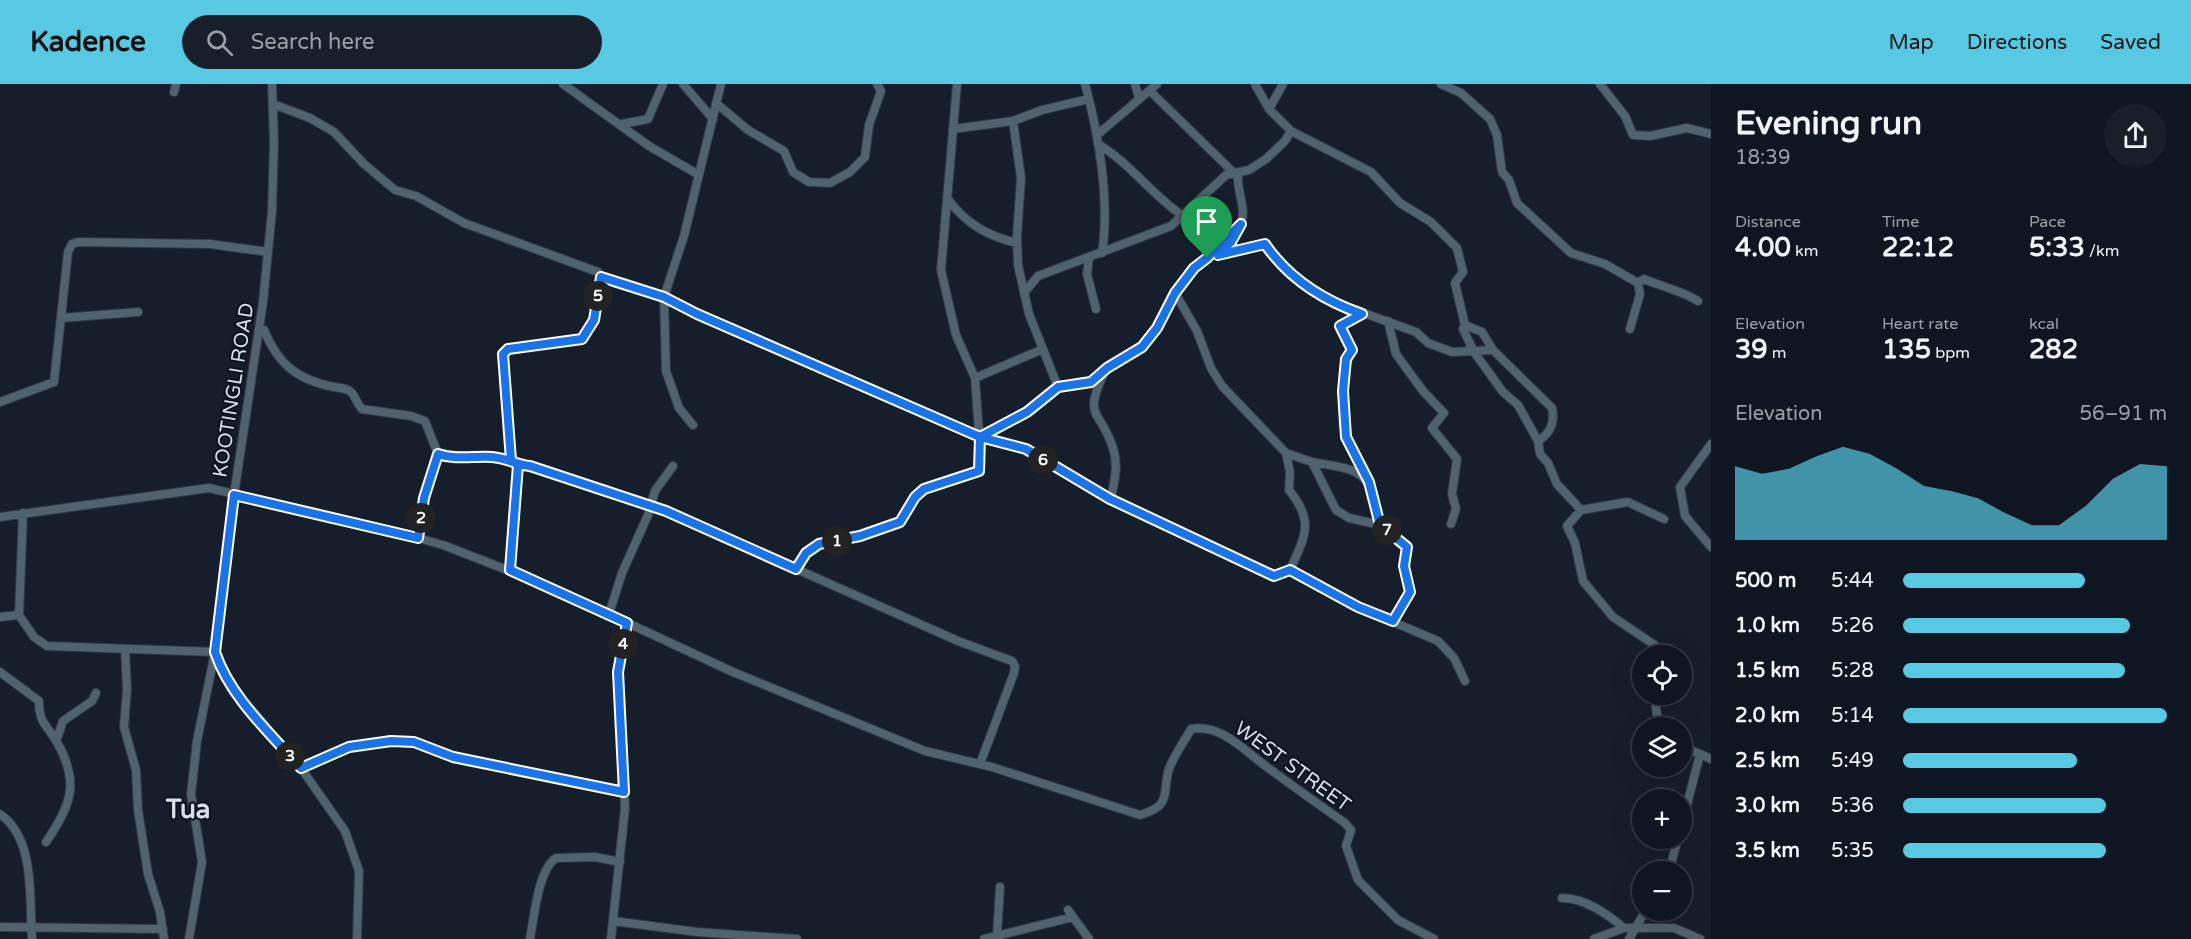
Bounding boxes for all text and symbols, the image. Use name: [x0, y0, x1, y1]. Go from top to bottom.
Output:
search box: [182, 15, 602, 69]
text: Kadence: [30, 25, 146, 59]
icon: search: [203, 26, 236, 59]
text: Search here: [251, 29, 374, 55]
text: Map: [1888, 30, 1934, 55]
text: Directions: [1967, 30, 2067, 55]
text: Saved: [2100, 30, 2161, 55]
text: Evening run: [1735, 104, 1922, 143]
button: share: [2104, 104, 2167, 167]
text: 18:39: [1735, 146, 1790, 170]
pin: [1181, 196, 1232, 258]
icon: arrive: [1190, 205, 1223, 238]
text: Distance: [1735, 212, 1801, 232]
text: Time: [1882, 212, 1919, 232]
text: Pace: [2029, 212, 2066, 232]
text: 4.00: [1735, 232, 1791, 263]
text: 22:12: [1882, 232, 1954, 263]
text: 5:33: [2029, 232, 2085, 263]
text: km: [1791, 241, 1818, 261]
text: /km: [2085, 241, 2119, 261]
pin: 5: [583, 281, 613, 311]
text: 5: [593, 286, 603, 306]
street label: KOOTINGLI ROAD: [208, 301, 260, 479]
text: Elevation: [1735, 314, 1805, 334]
text: Heart rate: [1882, 314, 1958, 334]
text: kcal: [2029, 314, 2059, 334]
text: 39: [1735, 334, 1768, 365]
text: 135: [1882, 334, 1931, 365]
text: 282: [2029, 334, 2078, 365]
text: m: [1768, 343, 1787, 363]
text: bpm: [1931, 343, 1970, 363]
text: Elevation: [1735, 402, 1822, 426]
text: 56–91 m: [2080, 402, 2167, 426]
pin: 6: [1028, 445, 1058, 475]
text: 6: [1038, 450, 1048, 470]
pin: 2: [406, 503, 436, 533]
text: 2: [416, 508, 426, 528]
pin: 7: [1372, 515, 1402, 545]
text: 7: [1382, 520, 1392, 540]
pin: 1: [822, 526, 852, 556]
text: 1: [832, 531, 842, 551]
text: 500 m: [1735, 569, 1796, 593]
text: 5:44: [1831, 569, 1874, 593]
text: 1.0 km: [1735, 614, 1800, 638]
text: 5:26: [1831, 614, 1874, 638]
pin: 4: [608, 629, 638, 659]
text: 4: [618, 634, 628, 654]
map controls: [1632, 645, 1692, 921]
button: locate: [1632, 645, 1692, 705]
text: 1.5 km: [1735, 659, 1800, 683]
text: 5:28: [1831, 659, 1874, 683]
text: 2.0 km: [1735, 704, 1800, 728]
text: 5:14: [1831, 704, 1874, 728]
street label: WEST STREET: [1230, 717, 1355, 817]
button: layers: [1632, 717, 1692, 777]
pin: 3: [275, 741, 305, 771]
text: 3: [285, 746, 295, 766]
text: 2.5 km: [1735, 749, 1800, 773]
text: 5:49: [1831, 749, 1874, 773]
button: +: [1632, 789, 1692, 849]
district label: Tua: [165, 794, 210, 825]
text: 3.0 km: [1735, 794, 1800, 818]
text: 5:36: [1831, 794, 1874, 818]
text: 3.5 km: [1735, 839, 1800, 863]
text: 5:35: [1831, 839, 1874, 863]
button: −: [1632, 861, 1692, 921]

